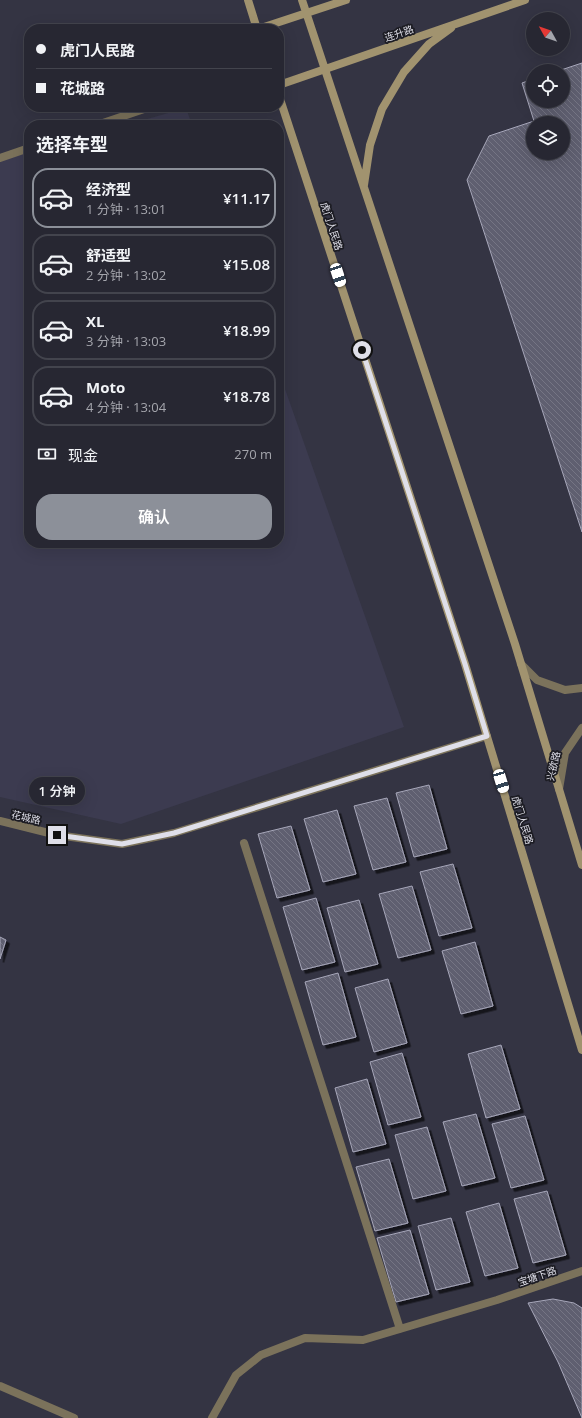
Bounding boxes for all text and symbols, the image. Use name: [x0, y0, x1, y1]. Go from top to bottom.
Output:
north arrow: [526, 12, 570, 56]
map controls: [526, 12, 570, 160]
street label: 连升路: [383, 21, 415, 45]
text: 虎门人民路: [60, 40, 135, 60]
button: locate: [526, 64, 570, 108]
text: 花城路: [60, 78, 105, 98]
button: layers: [526, 116, 570, 160]
text: 选择车型: [36, 132, 108, 156]
text: 经济型: [86, 179, 131, 199]
icon: car: [38, 180, 74, 216]
text: ¥11.17: [223, 188, 270, 208]
text: 1 分钟 · 13:01: [86, 200, 166, 218]
street label: 虎门人民路: [318, 200, 346, 252]
text: 舒适型: [86, 245, 131, 265]
icon: car: [38, 246, 74, 282]
text: ¥15.08: [223, 254, 270, 274]
car: [329, 262, 347, 288]
text: 2 分钟 · 13:02: [86, 266, 166, 284]
text: XL: [86, 311, 104, 331]
icon: car: [38, 312, 74, 348]
text: ¥18.99: [223, 320, 270, 340]
text: 3 分钟 · 13:03: [86, 332, 166, 350]
route start: [353, 341, 371, 359]
text: Moto: [86, 377, 125, 397]
icon: car: [38, 378, 74, 414]
text: ¥18.78: [223, 386, 270, 406]
text: 4 分钟 · 13:04: [86, 398, 166, 416]
icon: cash: [36, 443, 58, 465]
text: 现金: [68, 445, 98, 465]
text: 270 m: [234, 445, 272, 463]
button: 确认: [36, 494, 272, 540]
street label: 兴欲路: [543, 750, 563, 782]
car: [492, 768, 510, 794]
callout: 1 分钟: [29, 777, 85, 805]
text: 1 分钟: [39, 782, 75, 800]
street label: 虎门人民路: [509, 794, 537, 846]
street label: 花城路: [10, 807, 42, 827]
route end: [48, 826, 66, 844]
street label: 宝塘下路: [516, 1263, 558, 1289]

